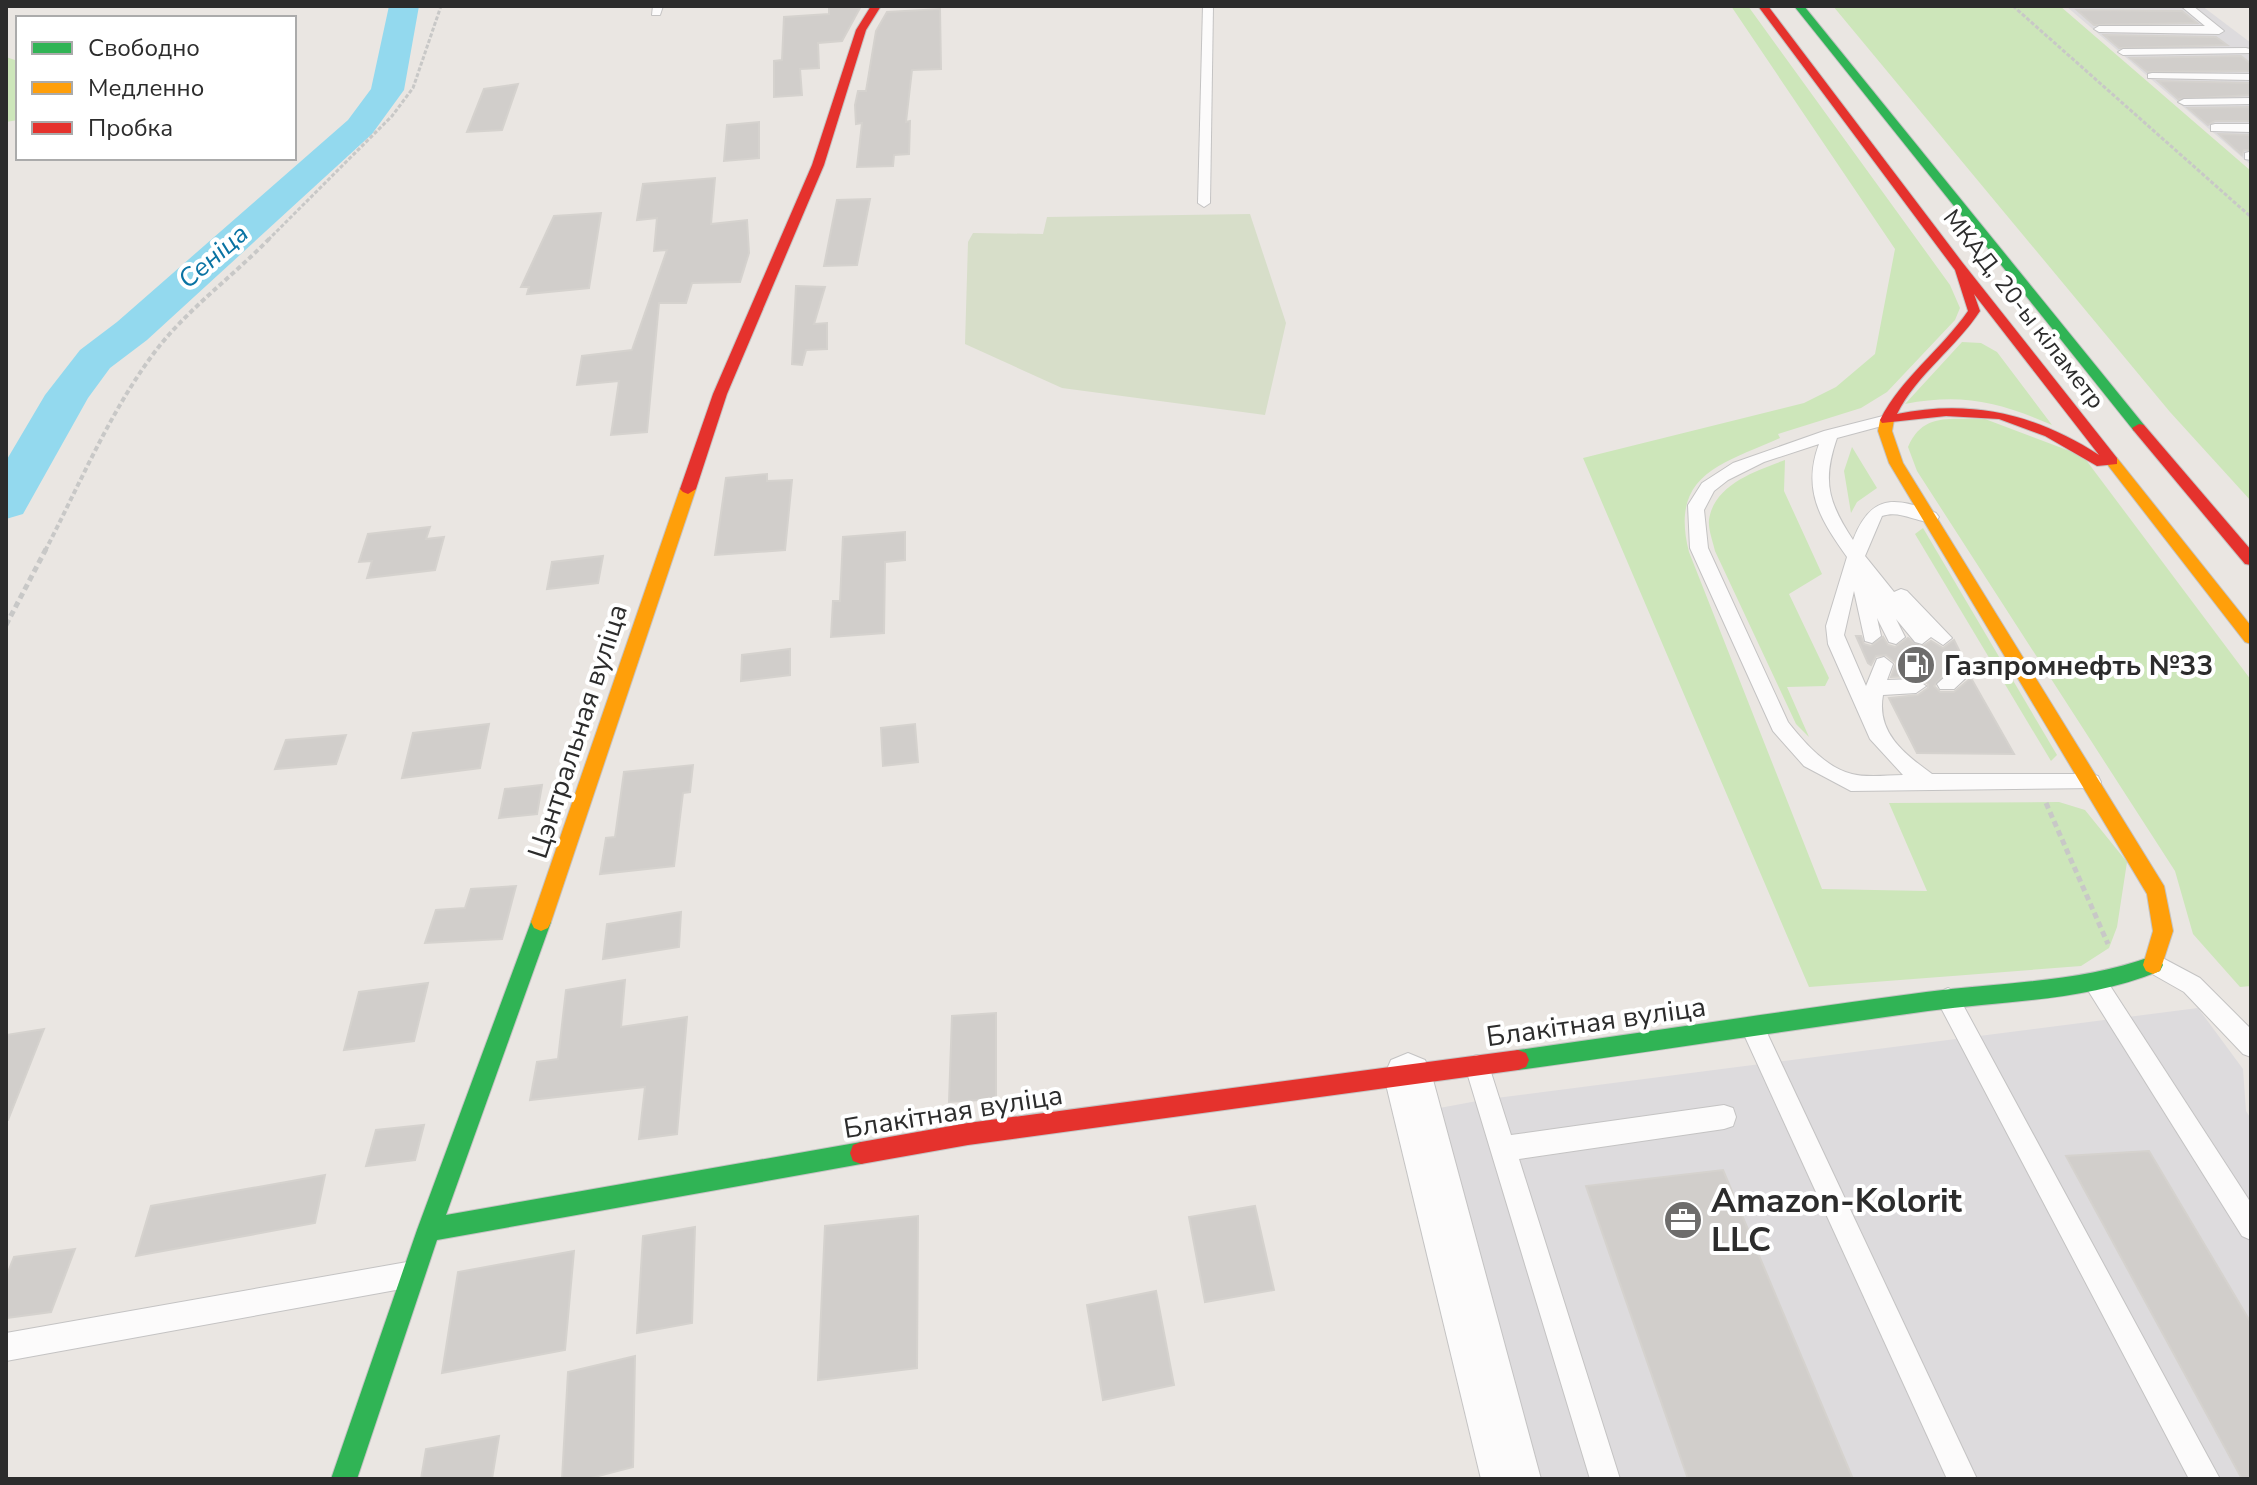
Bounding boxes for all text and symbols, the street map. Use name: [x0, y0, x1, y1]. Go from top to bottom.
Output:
legend: [16, 16, 296, 160]
text: Свободно: [88, 32, 200, 64]
text: Медленно: [88, 72, 204, 104]
text: Пробка: [88, 112, 173, 144]
street label: МКАД, 20-ы кіламетр: [1936, 203, 2112, 415]
water label: Сеніца: [171, 216, 256, 297]
street label: Цэнтральная вуліца: [519, 599, 637, 863]
fuel station icon: Газпромнефть №33: [1895, 644, 1937, 686]
place label: Газпромнефть №33: [1944, 647, 2213, 685]
street label: Блакітная вуліца: [1484, 988, 1708, 1056]
street label: Блакітная вуліца: [841, 1076, 1065, 1148]
place label: Amazon-Kolorit LLC: [1711, 1178, 1963, 1263]
office icon: Amazon-Kolorit LLC: [1662, 1199, 1704, 1241]

